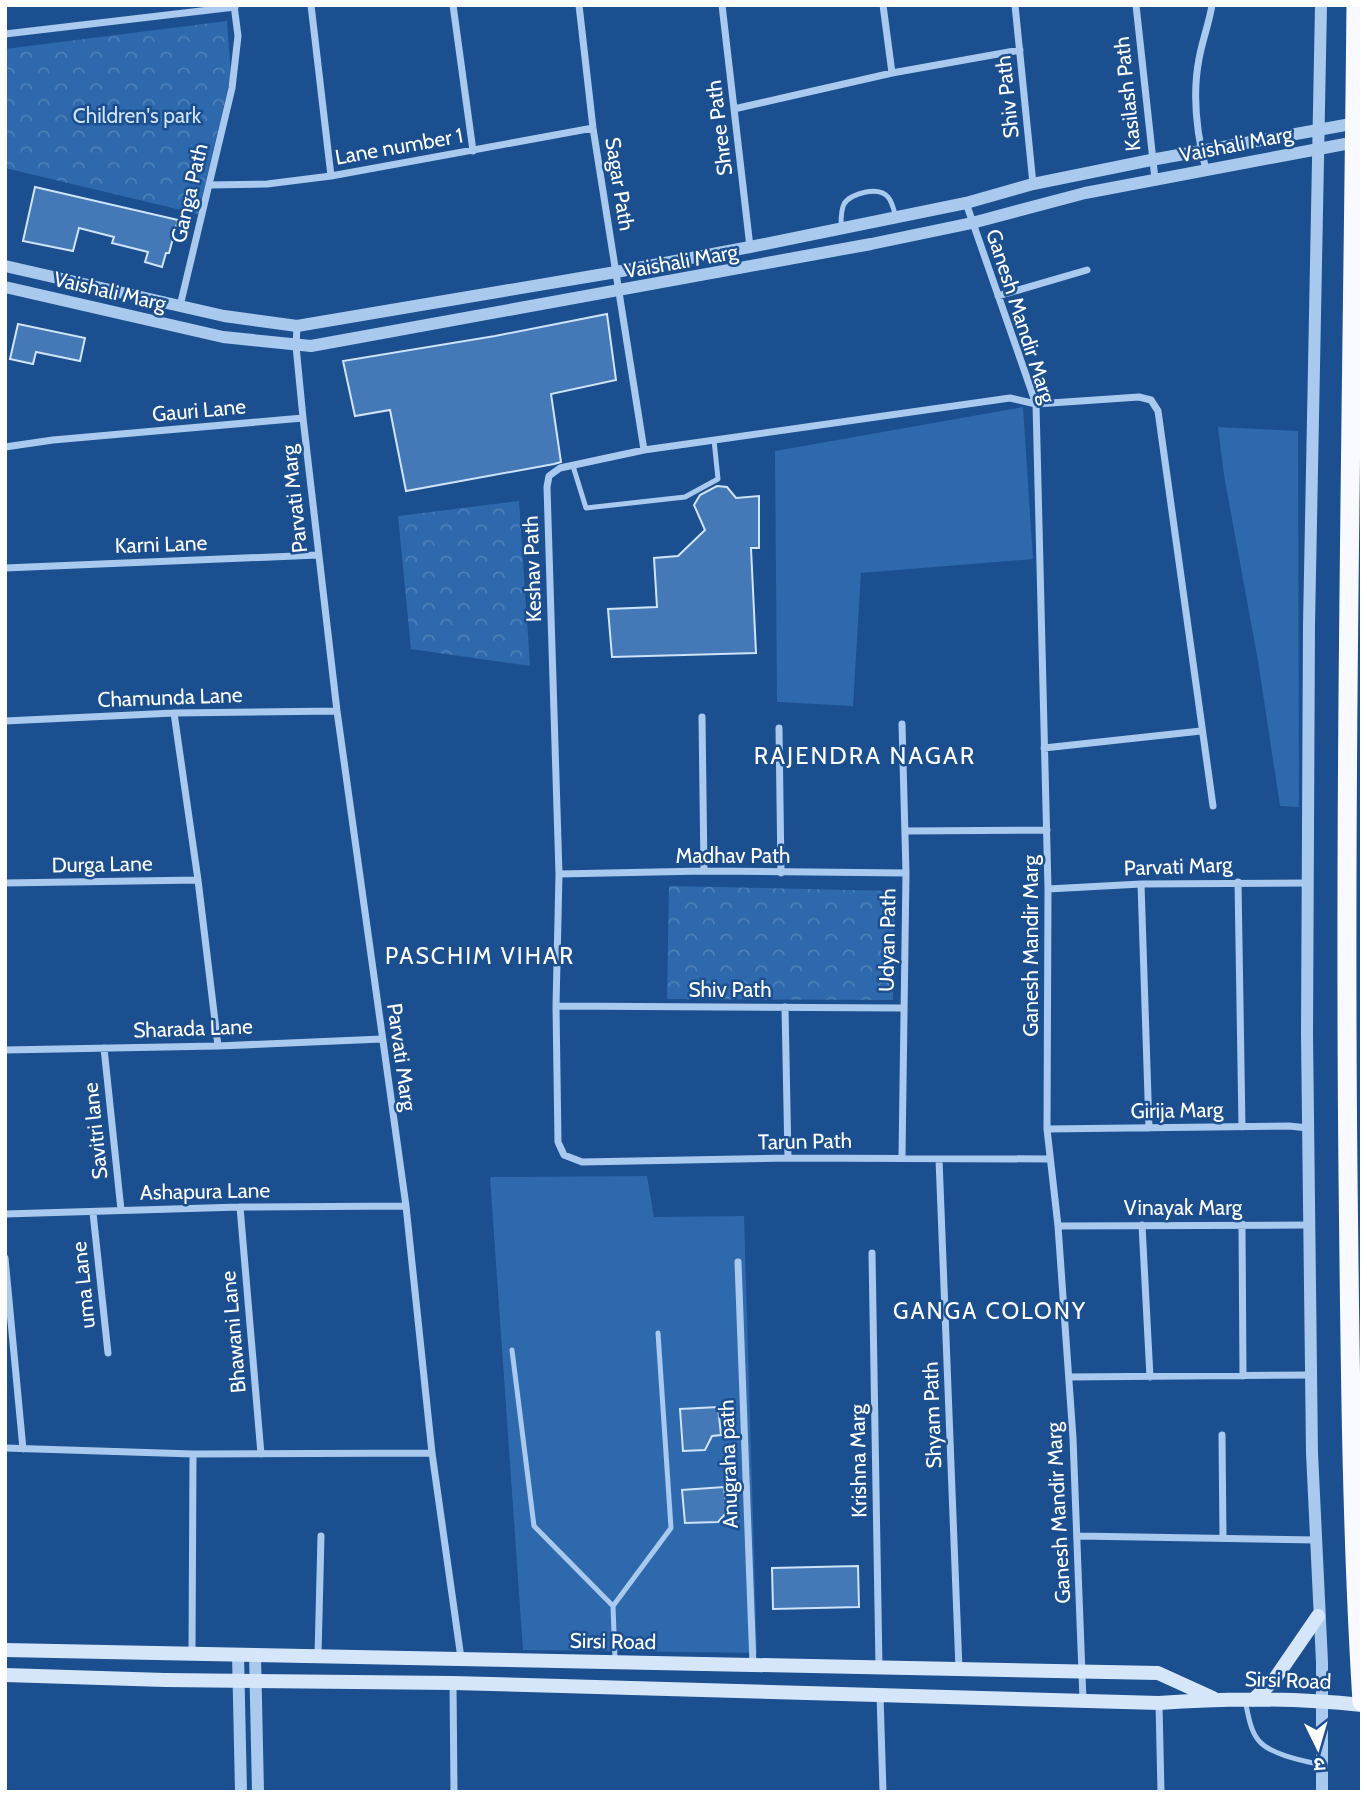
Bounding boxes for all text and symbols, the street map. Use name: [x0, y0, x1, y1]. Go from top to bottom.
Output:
street label: Kasilash Path: [1109, 36, 1145, 152]
street label: Shiv Path: [990, 54, 1024, 140]
street label: Shree Path: [701, 79, 737, 177]
park label: Children's park: [73, 103, 202, 128]
street label: Vaishali Marg: [1177, 121, 1295, 167]
street label: Lane number 1: [333, 122, 465, 170]
street label: Sagar Path: [600, 135, 640, 233]
street label: Ganga Path: [165, 141, 213, 245]
street label: Ganesh Mandir Marg: [981, 226, 1061, 407]
street label: Vaishali Marg: [622, 239, 740, 283]
street label: Vaishali Marg: [51, 266, 169, 316]
street label: Gauri Lane: [151, 393, 247, 427]
street label: Parvati Marg: [276, 443, 312, 554]
street label: Keshav Path: [518, 515, 546, 623]
street label: Karni Lane: [114, 530, 208, 558]
street label: Chamunda Lane: [97, 682, 243, 712]
district label: RAJENDRA NAGAR: [754, 741, 976, 770]
street label: Madhav Path: [676, 843, 790, 868]
street label: Durga Lane: [51, 851, 153, 877]
street label: Parvati Marg: [1123, 852, 1233, 880]
street label: Ganesh Mandir Marg: [1018, 855, 1043, 1037]
street label: Udyan Path: [874, 888, 900, 992]
district label: PASCHIM VIHAR: [385, 942, 575, 970]
street label: Shiv Path: [688, 977, 772, 1002]
street label: Parvati Marg: [382, 1001, 422, 1113]
street label: Sharada Lane: [133, 1013, 254, 1043]
street label: Savitri lane: [77, 1081, 113, 1181]
street label: Girija Marg: [1130, 1097, 1224, 1124]
street label: Tarun Path: [758, 1128, 852, 1154]
street label: Ashapura Lane: [140, 1177, 271, 1205]
street label: Vinayak Marg: [1124, 1195, 1243, 1220]
street label: uma Lane: [66, 1240, 100, 1330]
street label: Bhawani Lane: [215, 1269, 251, 1394]
district label: GANGA COLONY: [893, 1297, 1087, 1325]
street label: Shyam Path: [918, 1361, 946, 1469]
street label: Anugraha path: [713, 1399, 743, 1529]
street label: Krishna Marg: [845, 1403, 871, 1518]
street label: Ganesh Mandir Marg: [1041, 1421, 1075, 1604]
street label: Sirsi Road: [569, 1628, 657, 1654]
street label: Sirsi Road: [1244, 1666, 1332, 1694]
north arrow: [1283, 1713, 1353, 1783]
text: उ: [1312, 1752, 1326, 1776]

